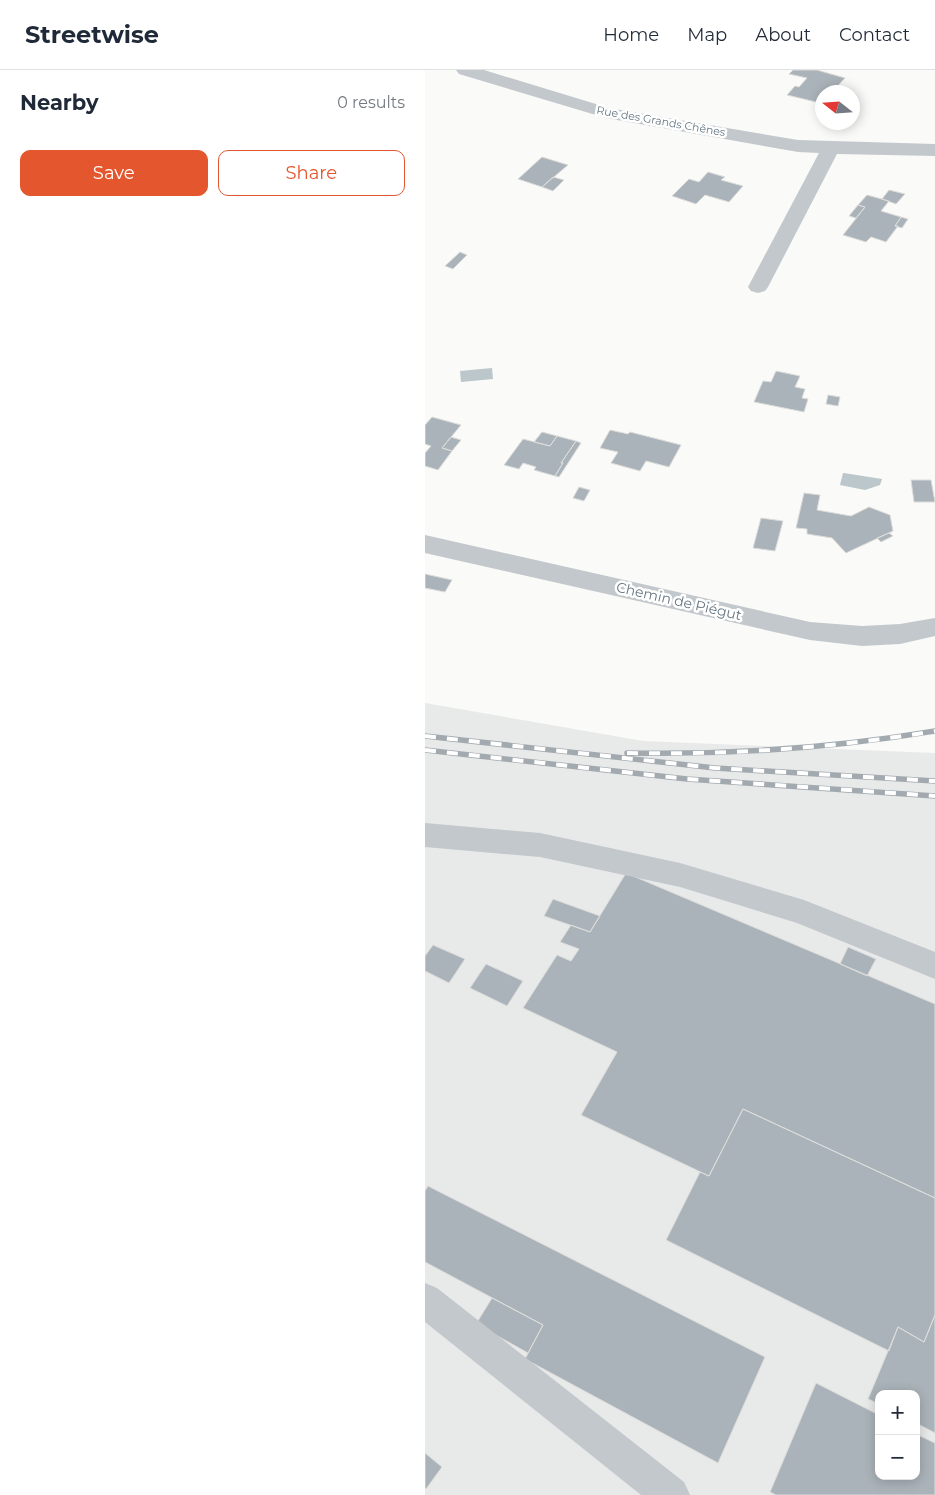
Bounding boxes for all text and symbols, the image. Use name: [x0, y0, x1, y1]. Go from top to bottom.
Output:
text: Streetwise: [25, 20, 159, 49]
text: Home: [603, 24, 659, 46]
text: Map: [687, 24, 727, 46]
text: About: [755, 24, 811, 46]
text: Contact: [839, 24, 910, 46]
north arrow: [815, 85, 860, 130]
text: Nearby: [20, 90, 99, 115]
text: 0 results: [337, 93, 405, 112]
street label: Rue des Grands Chênes: [595, 103, 727, 139]
button: Save: [20, 150, 208, 196]
button: Share: [218, 150, 405, 196]
street label: Chemin de Piégut: [615, 578, 744, 624]
map controls: [875, 1390, 920, 1480]
button: +: [875, 1390, 920, 1435]
button: −: [875, 1435, 920, 1480]

